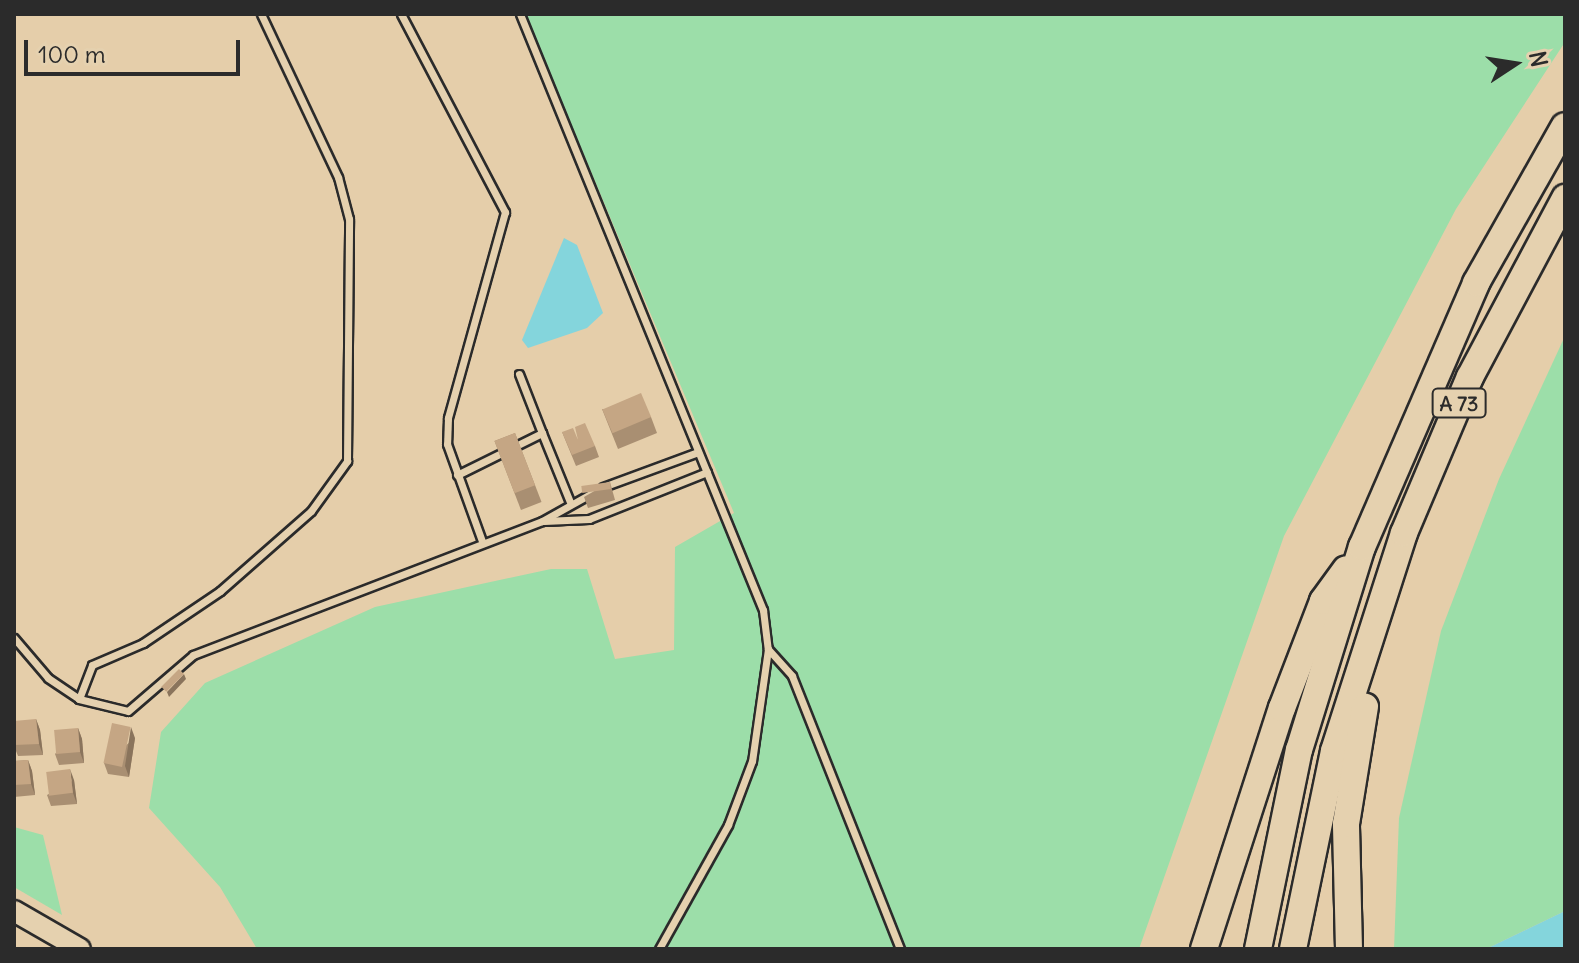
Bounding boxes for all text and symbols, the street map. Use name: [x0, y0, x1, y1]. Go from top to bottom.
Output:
scale bar: [28, 24, 244, 74]
north arrow: [1475, 24, 1555, 104]
text: 100 m: [38, 39, 106, 69]
text: N: [1523, 49, 1554, 69]
road number: A 73: [1431, 387, 1487, 419]

